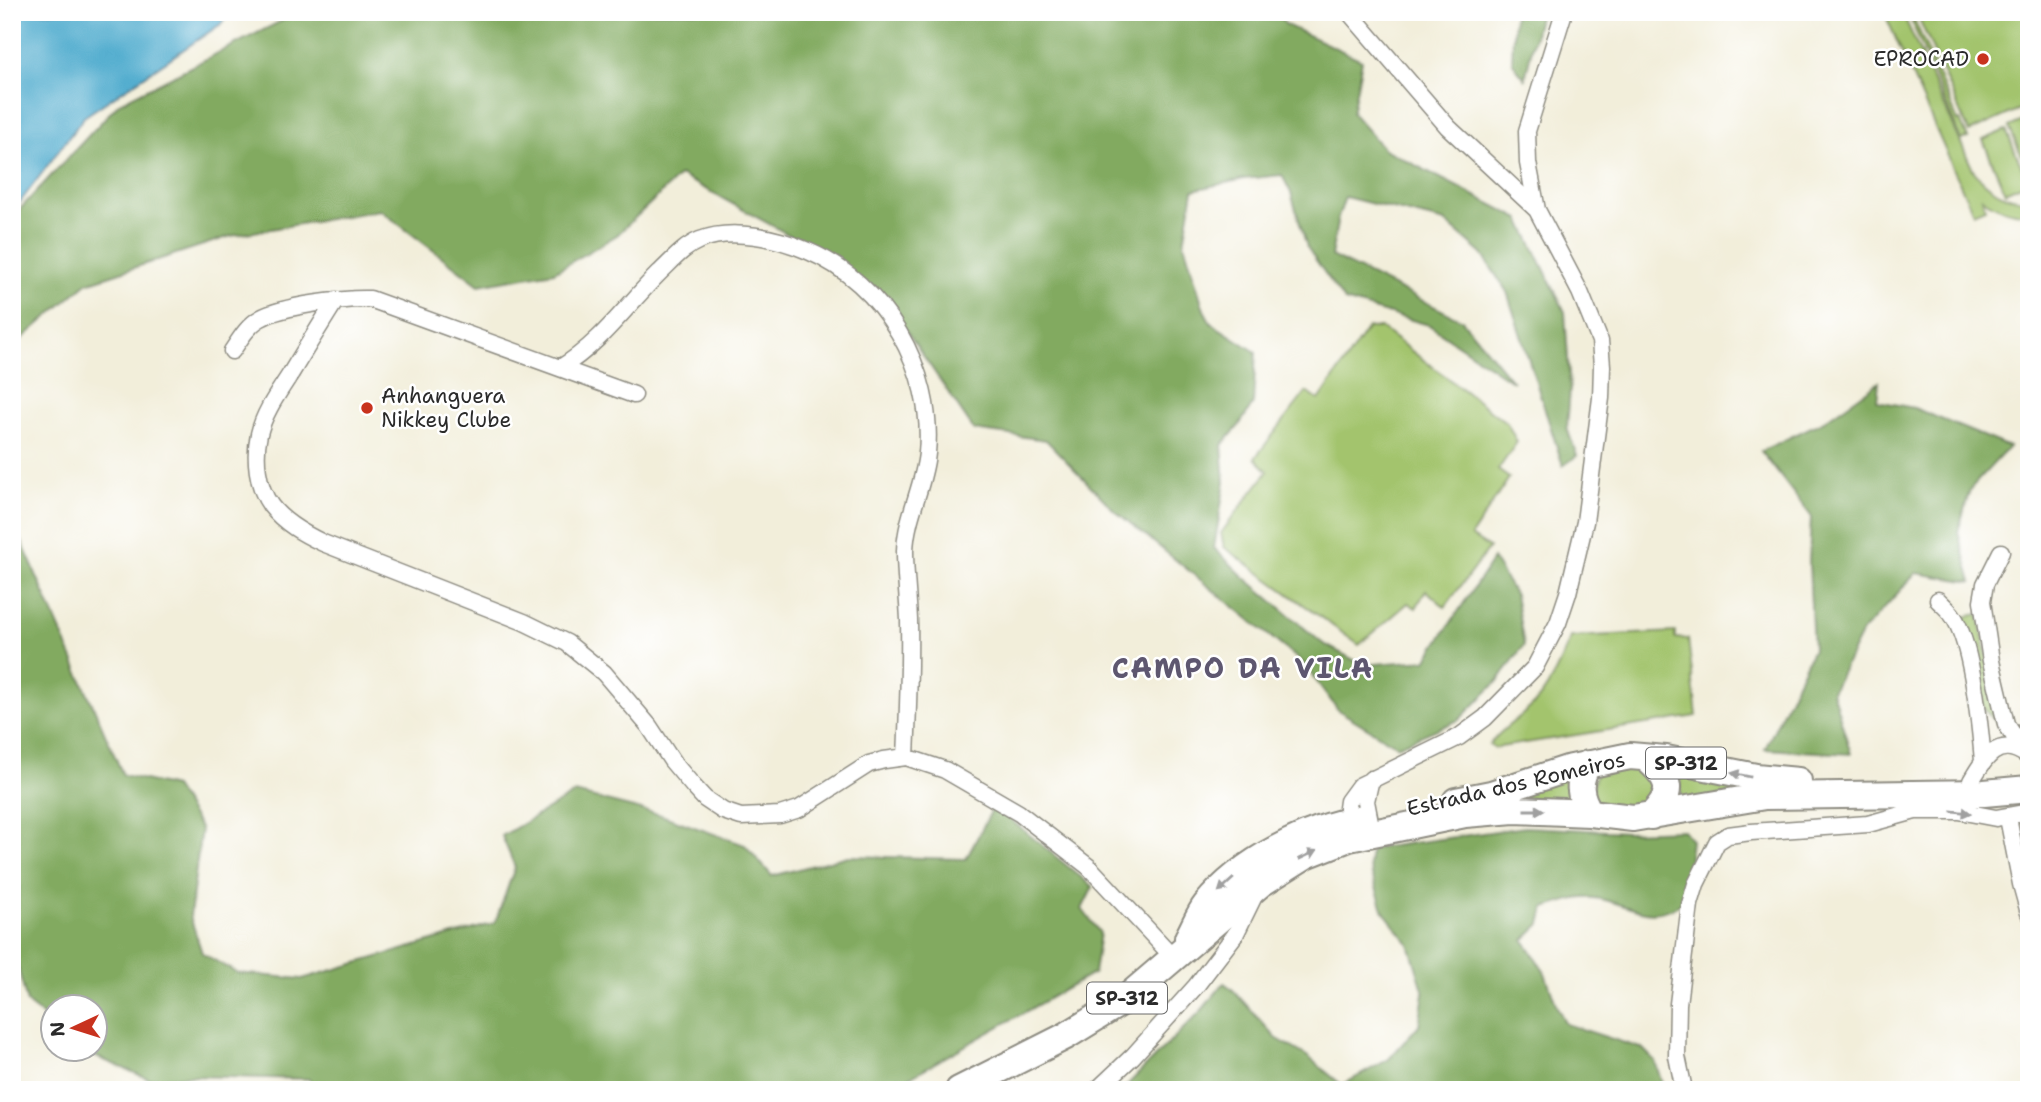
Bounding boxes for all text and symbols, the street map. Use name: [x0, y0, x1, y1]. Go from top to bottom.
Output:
place label: EPROCAD: [1873, 45, 1969, 73]
marker: EPROCAD: [1975, 51, 1991, 67]
place label: Anhanguera Nikkey Clube: [381, 382, 511, 434]
marker: Anhanguera Nikkey Clube: [359, 400, 375, 416]
district label: CAMPO DA VILA: [1112, 649, 1374, 687]
street label: Estrada dos Romeiros: [1404, 745, 1628, 823]
road number: SP-312: [1646, 748, 1726, 778]
one-way arrow: [1730, 769, 1752, 780]
one-way arrow: [1523, 804, 1545, 816]
one-way arrow: [1950, 807, 1972, 818]
one-way arrow: [1298, 850, 1318, 862]
one-way arrow: [1218, 877, 1235, 893]
road number: SP-312: [1087, 982, 1167, 1014]
north arrow: [38, 993, 108, 1064]
text: N: [45, 1021, 71, 1038]

